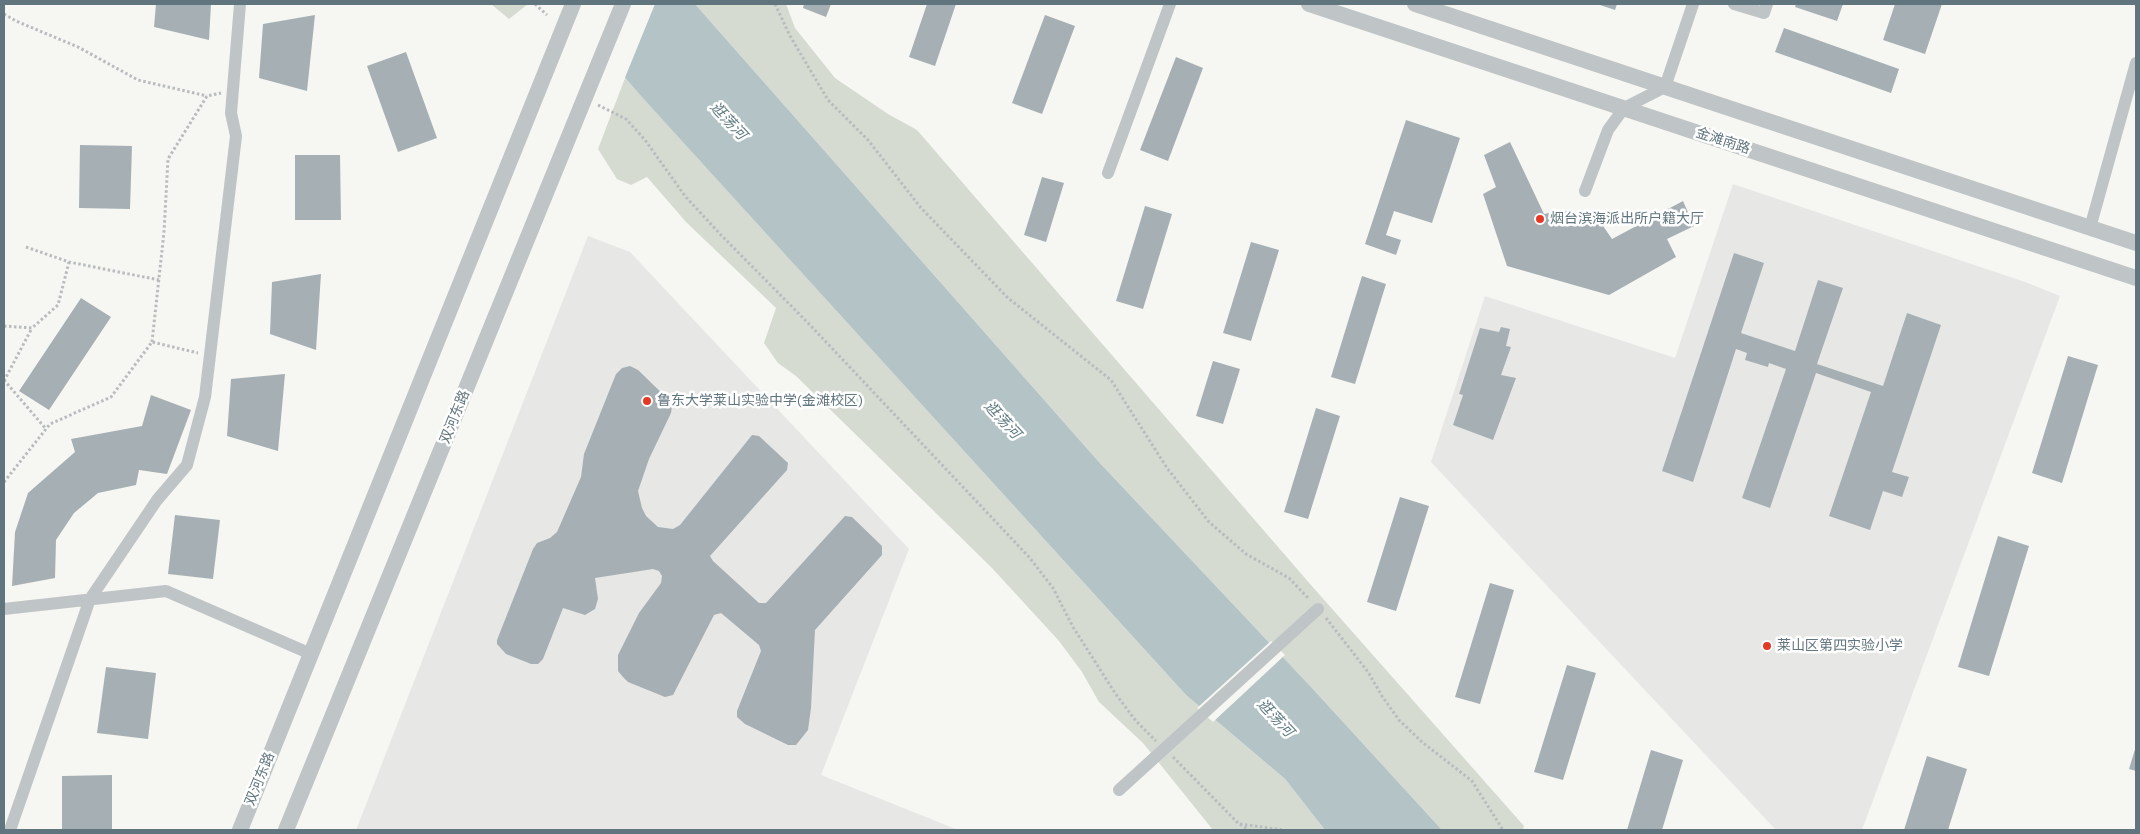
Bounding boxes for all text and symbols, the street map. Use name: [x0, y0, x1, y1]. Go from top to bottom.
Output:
water label: 逛荡河: [706, 98, 750, 144]
street label: 金滩南路: [1694, 124, 1752, 158]
place label: 烟台滨海派出所户籍大厅: [1550, 211, 1704, 227]
marker: 烟台滨海派出所户籍大厅: [1534, 213, 1546, 225]
street label: 双河东路: [437, 388, 473, 446]
place label: 鲁东大学莱山实验中学(金滩校区): [657, 393, 863, 409]
marker: 鲁东大学莱山实验中学(金滩校区): [641, 395, 653, 407]
water label: 逛荡河: [980, 397, 1024, 443]
place label: 莱山区第四实验小学: [1777, 638, 1903, 654]
marker: 莱山区第四实验小学: [1761, 640, 1773, 652]
water label: 逛荡河: [1253, 695, 1297, 741]
street label: 双河东路: [242, 750, 278, 808]

